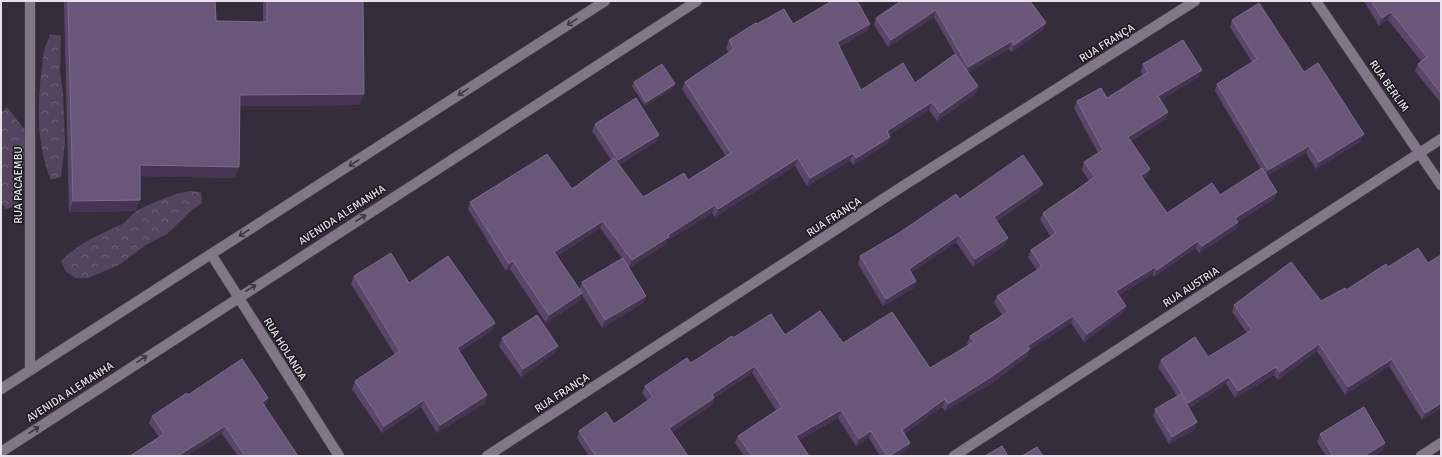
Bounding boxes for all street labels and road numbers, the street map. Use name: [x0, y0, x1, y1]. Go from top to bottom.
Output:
street label: RUA FRANÇA: [1077, 21, 1137, 65]
street label: RUA BERLIM: [1366, 58, 1412, 114]
street label: RUA PACAEMBU: [12, 146, 25, 224]
street label: AVENIDA ALEMANHA: [296, 182, 388, 248]
street label: RUA FRANÇA: [804, 194, 864, 240]
street label: RUA AUSTRIA: [1160, 264, 1222, 310]
street label: RUA HOLANDA: [261, 315, 309, 383]
street label: AVENIDA ALEMANHA: [24, 359, 116, 425]
street label: RUA FRANÇA: [532, 370, 592, 416]

